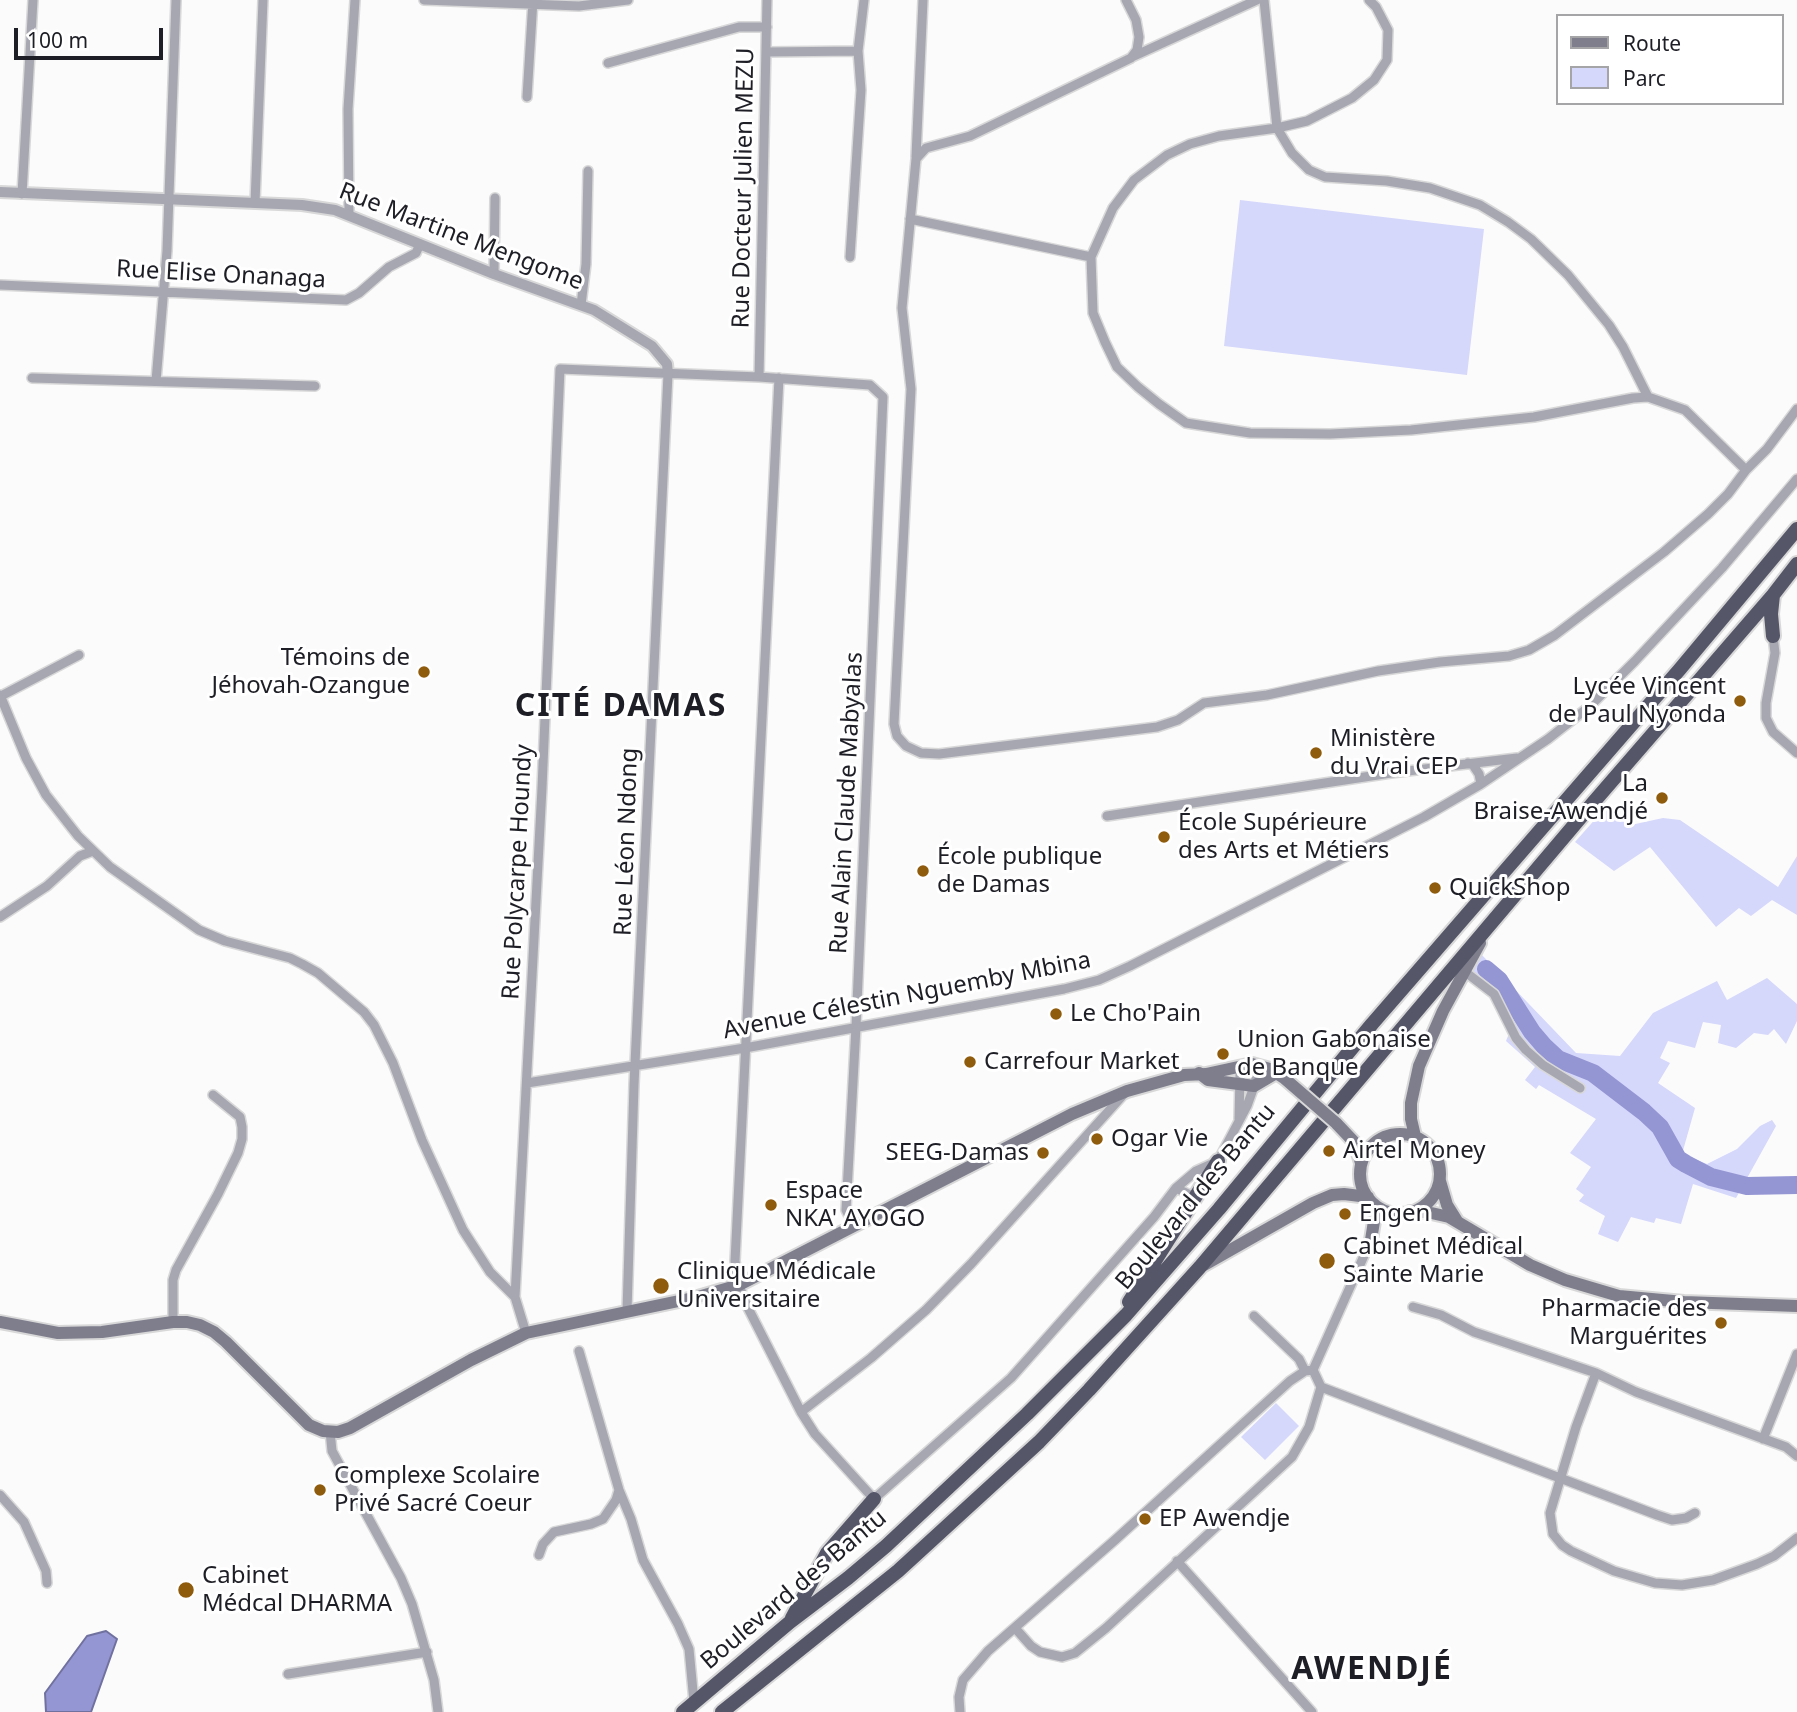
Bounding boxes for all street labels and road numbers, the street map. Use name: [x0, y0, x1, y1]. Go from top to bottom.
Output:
street label: Rue Docteur Julien MEZU: [727, 47, 761, 329]
street label: Rue Martine Mengome: [335, 177, 587, 297]
street label: Rue Elise Onanaga: [115, 255, 327, 295]
street label: Rue Alain Claude Mabyalas: [825, 651, 869, 955]
street label: Rue Polycarpe Houndy: [497, 744, 539, 1000]
street label: Rue Léon Ndong: [609, 747, 645, 937]
street label: Avenue Célestin Nguemby Mbina: [721, 946, 1093, 1046]
street label: Boulevard des Bantu: [1110, 1098, 1282, 1296]
street label: Boulevard des Bantu: [695, 1504, 893, 1676]

